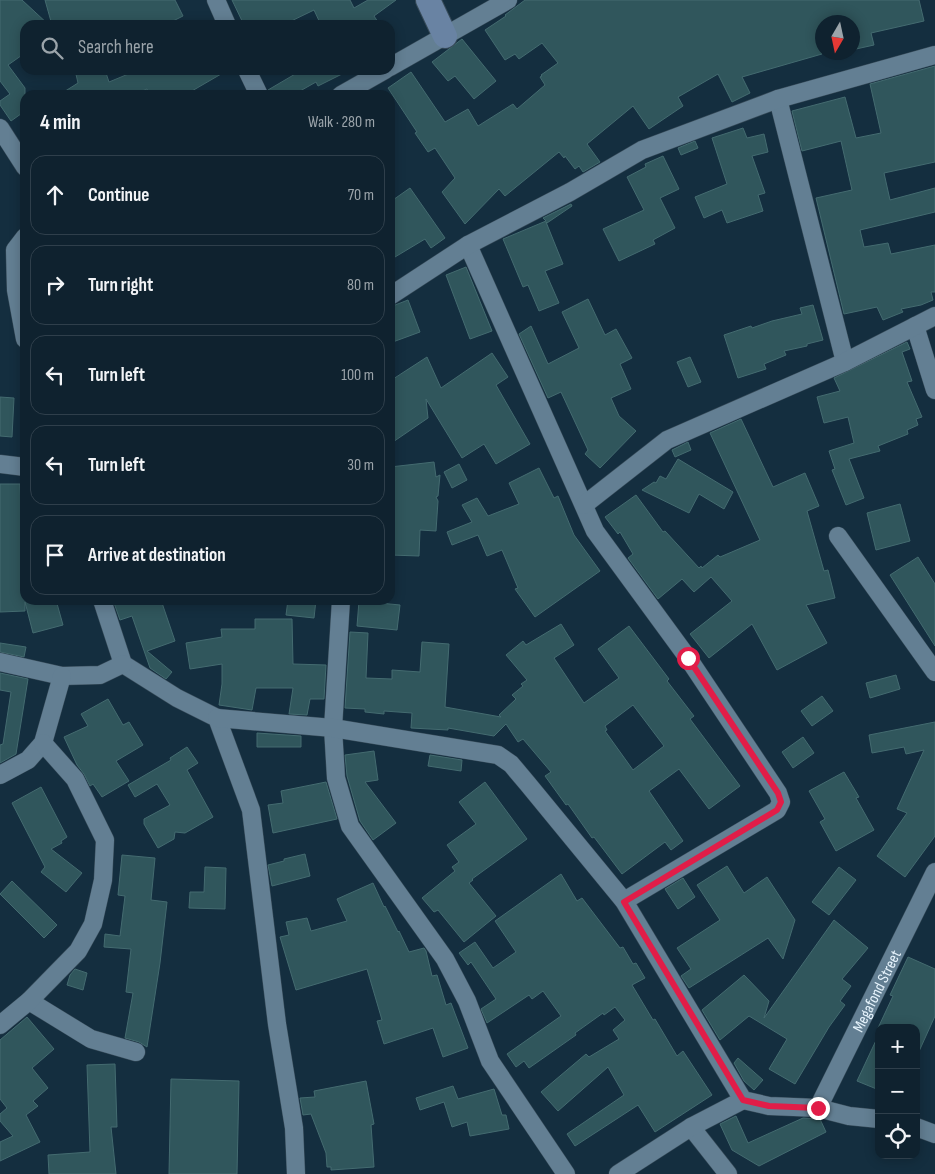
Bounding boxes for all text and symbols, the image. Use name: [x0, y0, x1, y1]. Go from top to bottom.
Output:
north arrow: [815, 15, 860, 60]
search box: [20, 20, 395, 75]
icon: search: [38, 34, 66, 62]
text: Search here: [78, 36, 154, 59]
text: 4 min: [40, 110, 81, 135]
text: Walk · 280 m: [308, 113, 375, 132]
icon: ahead: [41, 181, 69, 209]
text: Continue: [88, 184, 149, 207]
text: 70 m: [348, 186, 374, 205]
icon: right: [41, 271, 69, 299]
text: Turn right: [88, 274, 153, 297]
text: 80 m: [347, 276, 374, 295]
icon: left: [41, 361, 69, 389]
text: Turn left: [88, 364, 145, 387]
text: 100 m: [341, 366, 374, 385]
icon: left: [41, 451, 69, 479]
text: Turn left: [88, 454, 145, 477]
text: 30 m: [347, 456, 374, 475]
icon: arrive: [41, 541, 69, 569]
text: Arrive at destination: [88, 544, 226, 567]
route start: [677, 647, 700, 670]
street label: Megafond Street: [849, 947, 906, 1035]
map controls: [875, 1024, 920, 1159]
button: +: [875, 1024, 920, 1069]
button: −: [875, 1069, 920, 1114]
route end: [807, 1097, 830, 1120]
button: locate: [875, 1114, 920, 1159]

